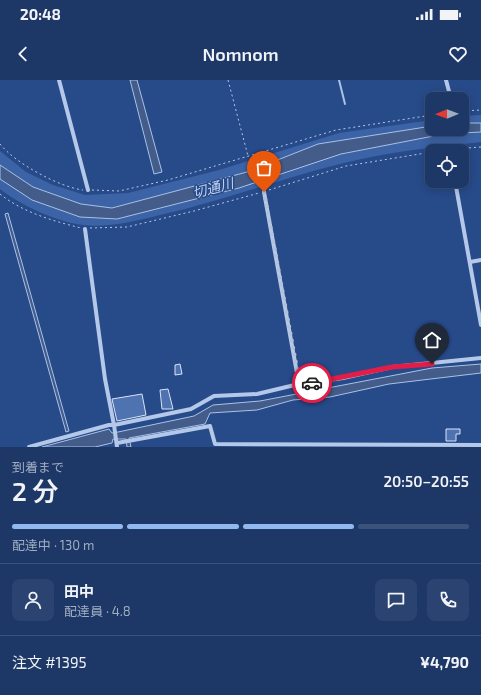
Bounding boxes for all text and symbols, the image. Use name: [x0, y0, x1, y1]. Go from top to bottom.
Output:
text: 20:48: [20, 5, 61, 23]
icon: back: [12, 43, 34, 65]
text: Nomnom: [202, 43, 279, 65]
icon: heart: [447, 43, 469, 65]
north arrow: [425, 92, 469, 136]
map controls: [425, 92, 469, 188]
button: locate: [425, 144, 469, 188]
pin: [247, 151, 281, 192]
icon: bag: [253, 157, 275, 179]
water label: 切通川: [190, 173, 237, 201]
pin: [415, 323, 449, 364]
icon: home: [421, 329, 443, 351]
courier: [292, 363, 332, 403]
icon: car: [301, 372, 323, 394]
text: 到着まで: [12, 459, 64, 475]
text: 20:50–20:55: [383, 472, 469, 490]
text: 2 分: [12, 475, 59, 506]
text: 配達中 · 130 m: [12, 537, 94, 553]
button: person: [12, 579, 54, 621]
button: chat: [375, 579, 417, 621]
button: phone: [427, 579, 469, 621]
text: 田中: [64, 582, 94, 600]
text: 配達員 · 4.8: [64, 603, 131, 619]
text: 注文 #1395: [12, 653, 87, 671]
text: ¥4,790: [420, 653, 469, 671]

